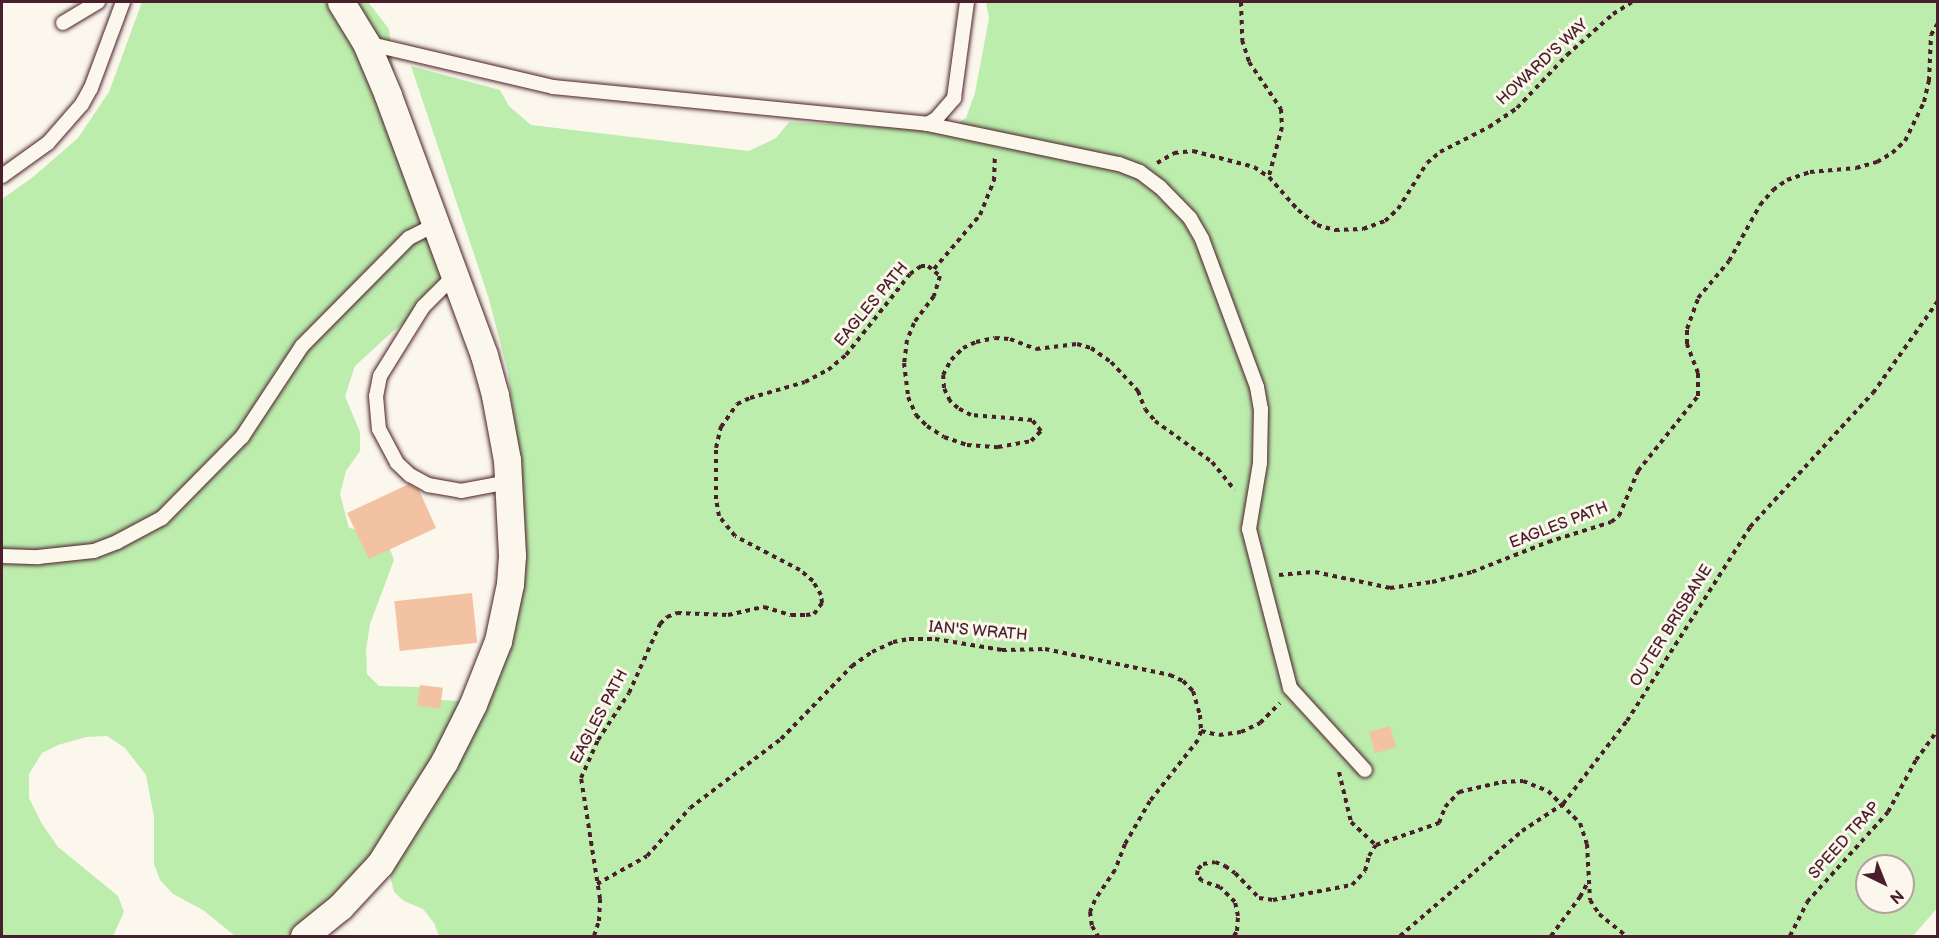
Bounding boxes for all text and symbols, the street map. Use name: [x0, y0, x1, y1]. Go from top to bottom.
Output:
street label: HOWARD'S WAY: [1493, 16, 1593, 110]
street label: EAGLES PATH: [831, 259, 913, 351]
street label: EAGLES PATH: [1507, 498, 1611, 554]
street label: OUTER BRISBANE: [1627, 562, 1717, 690]
street label: IAN'S WRATH: [927, 618, 1029, 646]
street label: EAGLES PATH: [567, 667, 633, 767]
street label: SPEED TRAP: [1805, 798, 1885, 884]
north arrow: [1855, 854, 1915, 914]
text: N: [1885, 885, 1907, 907]

